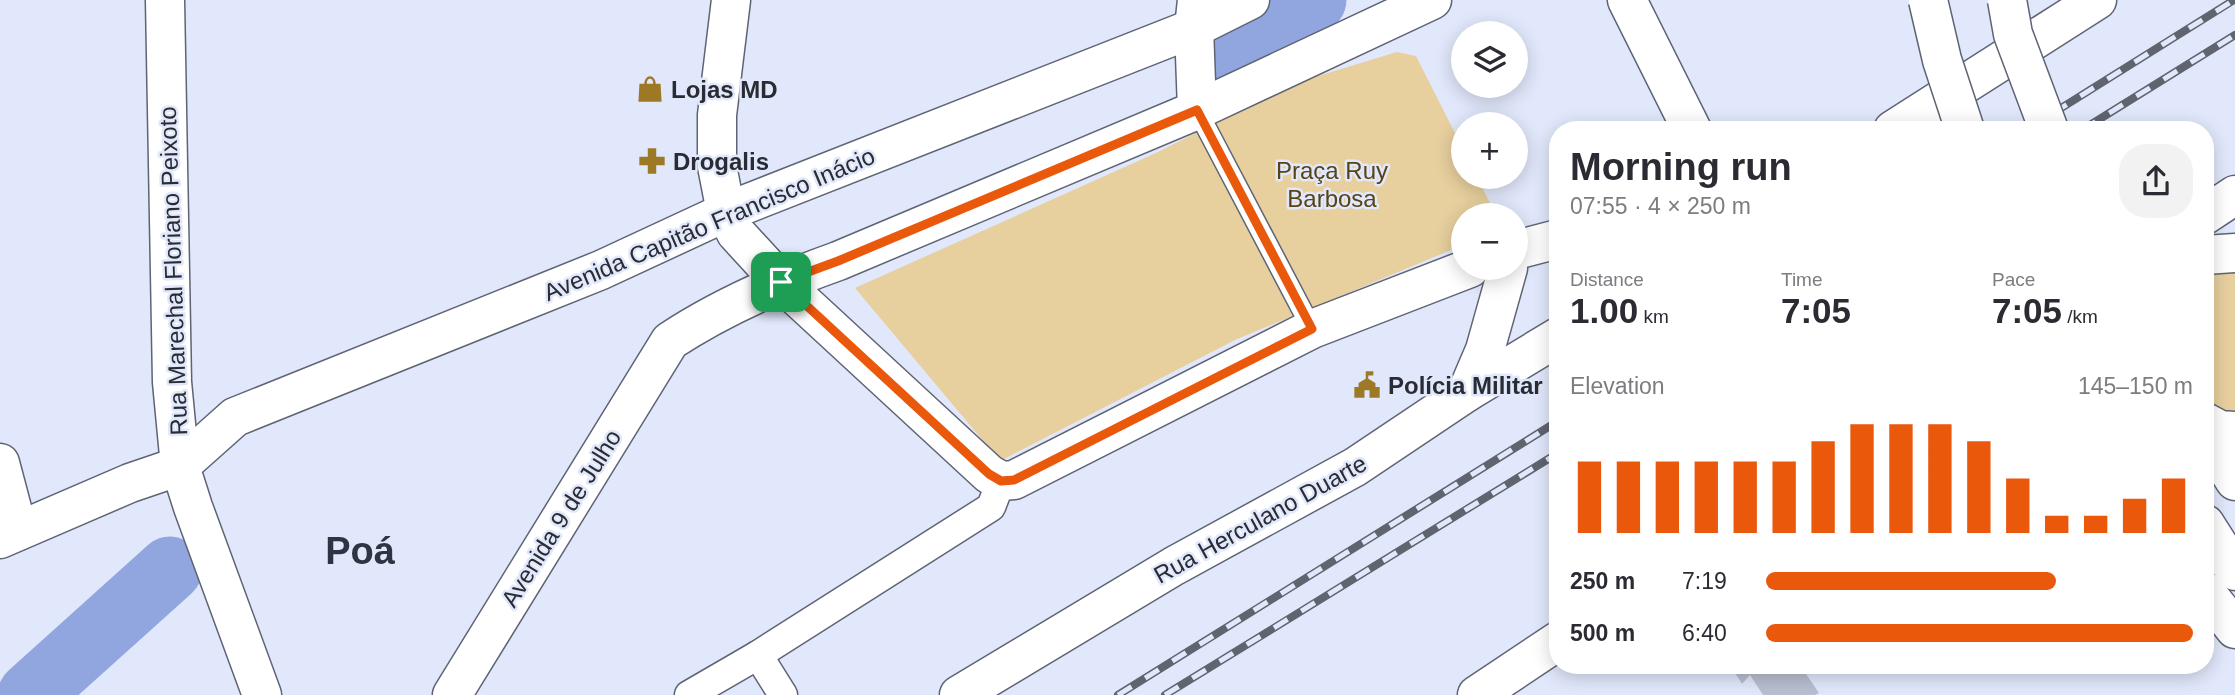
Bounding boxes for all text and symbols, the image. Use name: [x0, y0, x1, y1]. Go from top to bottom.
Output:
map controls: [1451, 21, 1528, 280]
button: layers: [1451, 21, 1528, 98]
shop icon: Lojas MD: [635, 74, 665, 104]
place label: Lojas MD: [671, 76, 778, 103]
street label: Rua Marechal Floriano Peixoto: [154, 106, 192, 436]
button: +: [1451, 112, 1528, 189]
street label: Avenida Capitão Francisco Inácio: [539, 142, 879, 306]
button: share: [2119, 144, 2193, 218]
pharmacy icon: Drogalis: [637, 146, 667, 176]
text: Morning run: [1570, 146, 1792, 188]
place label: Drogalis: [673, 148, 769, 175]
park label: Praça Ruy Barbosa: [1276, 157, 1388, 212]
text: 07:55 · 4 × 250 m: [1570, 193, 1751, 219]
button: −: [1451, 203, 1528, 280]
pin: [751, 252, 811, 312]
icon: arrive: [762, 263, 800, 301]
text: Distance: [1570, 269, 1644, 290]
text: Time: [1781, 269, 1823, 290]
text: Pace: [1992, 269, 2035, 290]
text: 1.00: [1570, 291, 1638, 330]
text: 7:05: [1781, 291, 1851, 330]
text: 7:05: [1992, 291, 2062, 330]
text: km: [1638, 306, 1669, 327]
text: /km: [2062, 306, 2098, 327]
public building icon: Polícia Militar: [1352, 370, 1382, 400]
place label: Polícia Militar: [1388, 372, 1543, 399]
text: Elevation: [1570, 373, 1665, 399]
text: 145–150 m: [2078, 373, 2193, 399]
street label: Avenida 9 de Julho: [496, 424, 626, 612]
street label: Rua Herculano Duarte: [1149, 449, 1371, 589]
district label: Poá: [325, 530, 396, 572]
text: 250 m: [1570, 568, 1635, 594]
text: 7:19: [1682, 568, 1727, 594]
text: 500 m: [1570, 620, 1635, 646]
text: 6:40: [1682, 620, 1727, 646]

